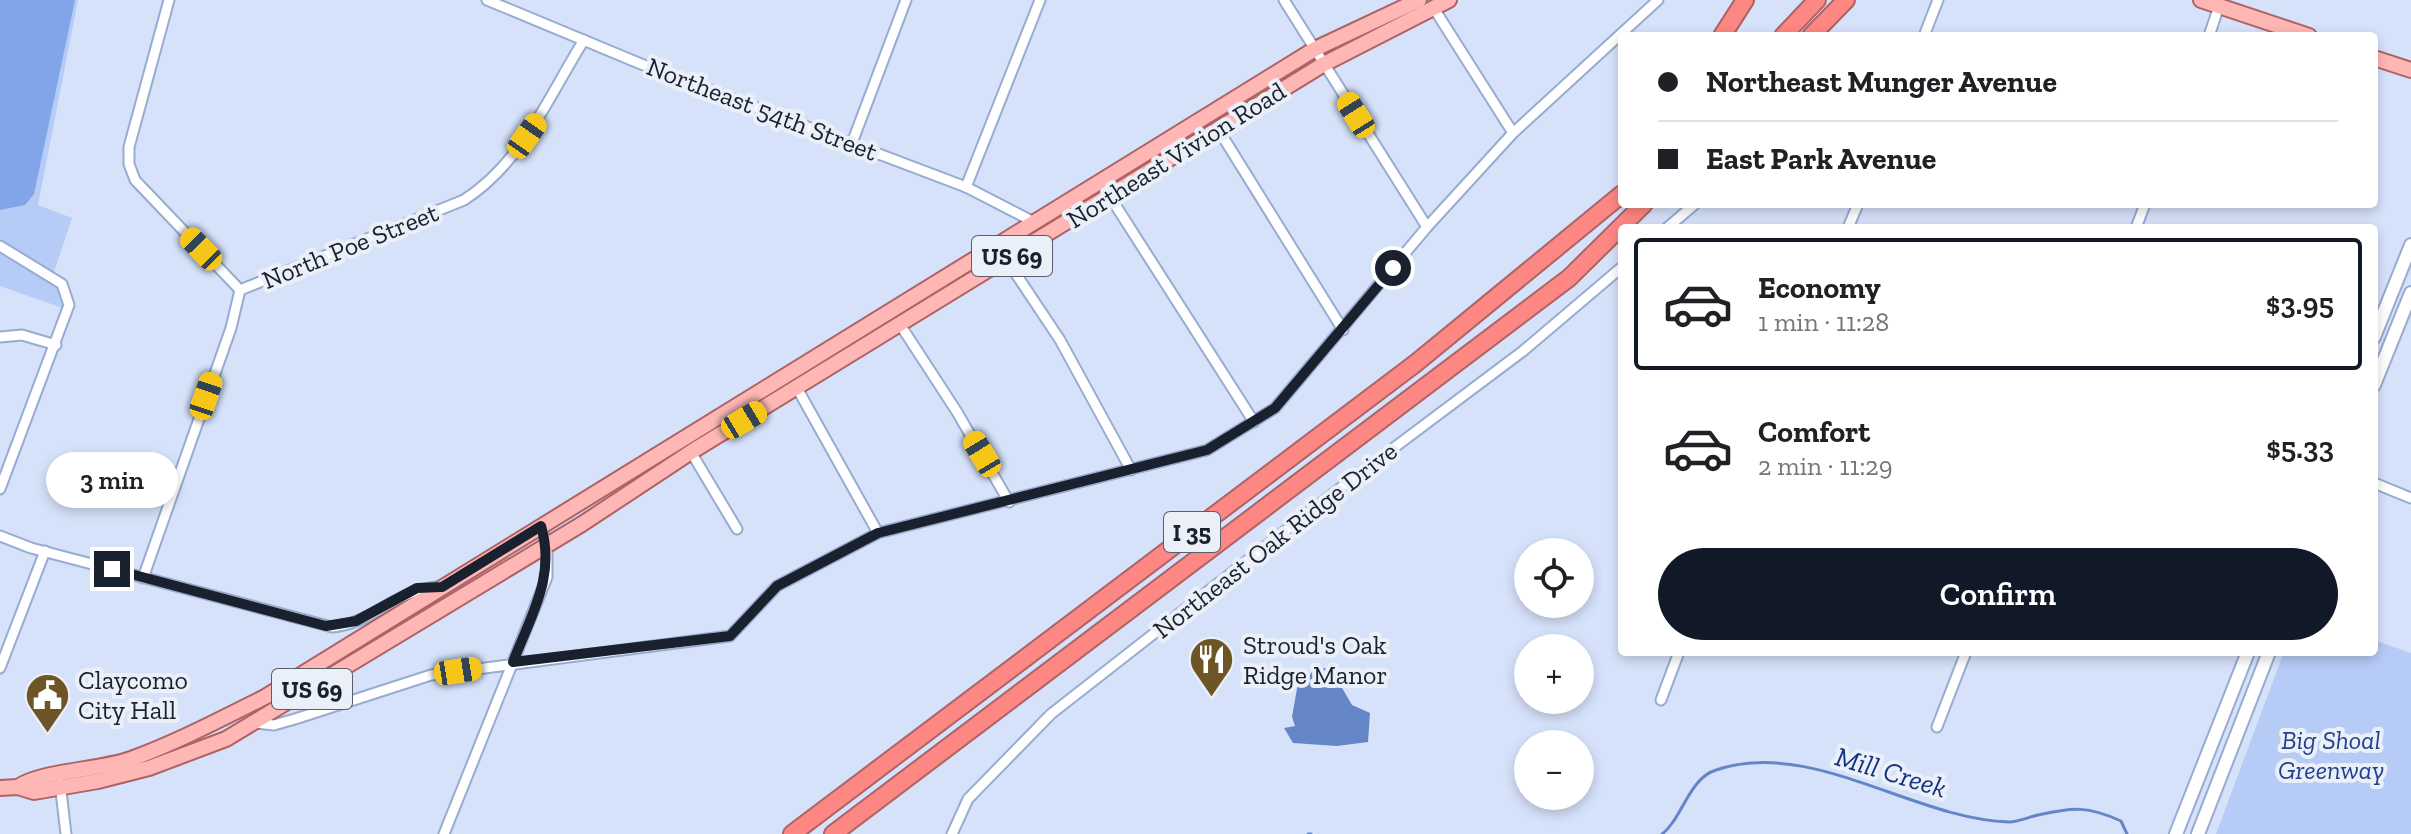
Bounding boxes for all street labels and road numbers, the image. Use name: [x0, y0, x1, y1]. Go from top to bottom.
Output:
street label: Northeast 54th Street: [642, 50, 882, 168]
street label: Northeast Vivion Road: [1061, 75, 1291, 235]
street label: North Poe Street: [257, 196, 443, 296]
road number: US 69: [972, 236, 1052, 276]
street label: Northeast Oak Ridge Drive: [1147, 435, 1403, 645]
road number: I 35: [1164, 512, 1220, 552]
road number: US 69: [272, 669, 352, 709]

